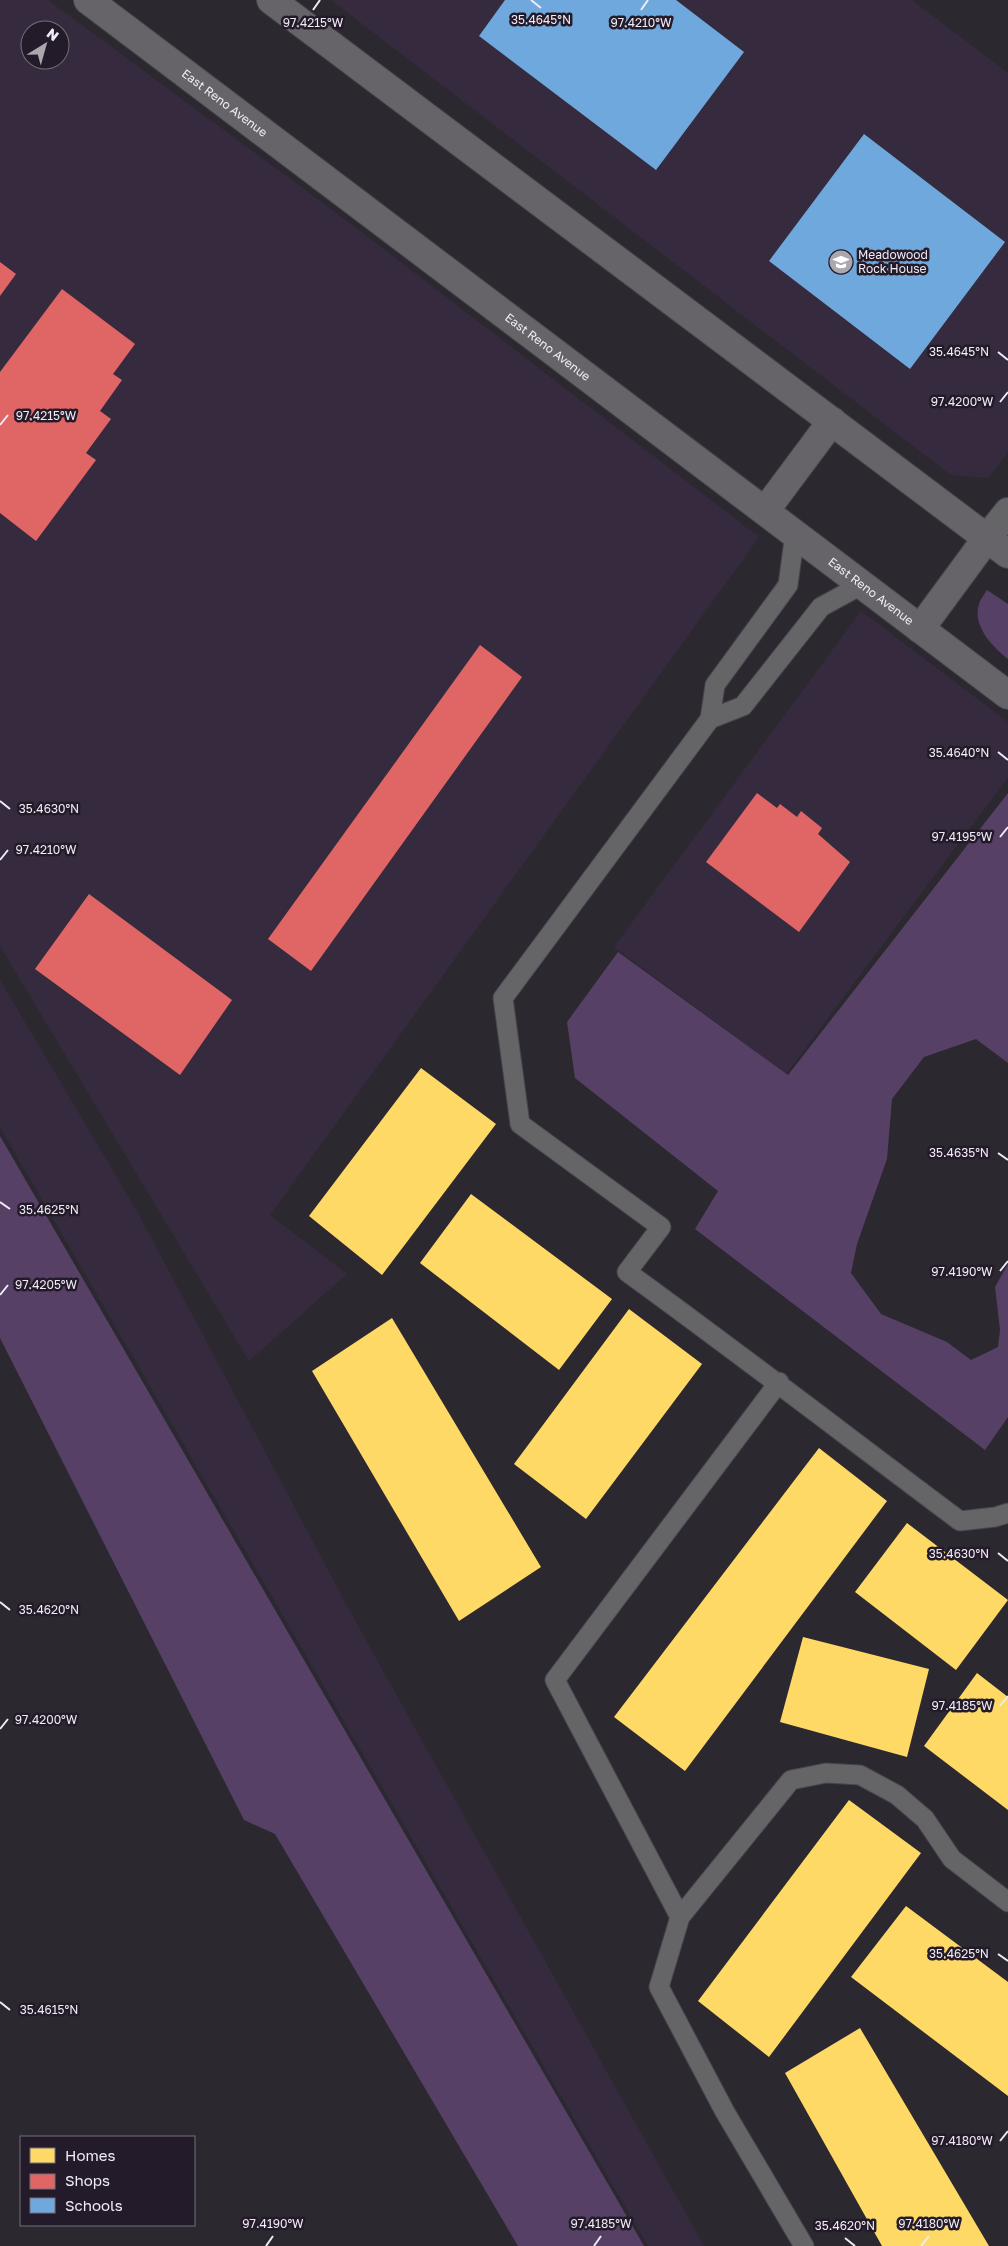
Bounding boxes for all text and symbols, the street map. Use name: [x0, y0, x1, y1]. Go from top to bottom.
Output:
text: 35.4645°N: [511, 12, 571, 27]
text: 97.4215°W: [283, 15, 344, 30]
text: 97.4210°W: [611, 15, 672, 30]
north arrow: [20, 20, 70, 70]
text: N: [44, 24, 62, 44]
street label: East Reno Avenue: [179, 66, 270, 140]
place label: Meadowood Rock House: [858, 247, 928, 276]
school or university icon: Meadowood Rock House: [828, 249, 854, 275]
street label: East Reno Avenue: [502, 310, 594, 384]
text: 35.4645°N: [929, 344, 989, 359]
text: 97.4200°W: [931, 394, 994, 409]
text: 97.4215°W: [16, 408, 77, 423]
street label: East Reno Avenue: [825, 554, 917, 628]
text: 35.4640°N: [929, 745, 989, 760]
text: 35.4630°N: [19, 801, 79, 816]
text: 97.4195°W: [932, 829, 993, 844]
text: 97.4210°W: [16, 842, 77, 857]
text: 35.4635°N: [929, 1145, 989, 1160]
text: 35.4625°N: [19, 1202, 79, 1217]
text: 97.4190°W: [931, 1264, 993, 1279]
text: 97.4205°W: [15, 1277, 78, 1292]
text: 35.4630°N: [929, 1546, 989, 1561]
text: 35.4620°N: [19, 1602, 79, 1617]
text: 97.4185°W: [932, 1698, 993, 1713]
text: 97.4200°W: [15, 1712, 78, 1727]
text: 35.4625°N: [929, 1946, 989, 1961]
text: 35.4615°N: [20, 2002, 78, 2017]
text: 97.4180°W: [931, 2133, 993, 2148]
legend: [20, 2136, 195, 2226]
text: Homes: [65, 2146, 115, 2164]
text: Shops: [65, 2171, 110, 2189]
text: Schools: [65, 2196, 123, 2214]
text: 97.4190°W: [242, 2216, 304, 2231]
text: 97.4185°W: [571, 2216, 632, 2231]
text: 97.4180°W: [898, 2216, 960, 2231]
text: 35.4620°N: [815, 2218, 875, 2233]

